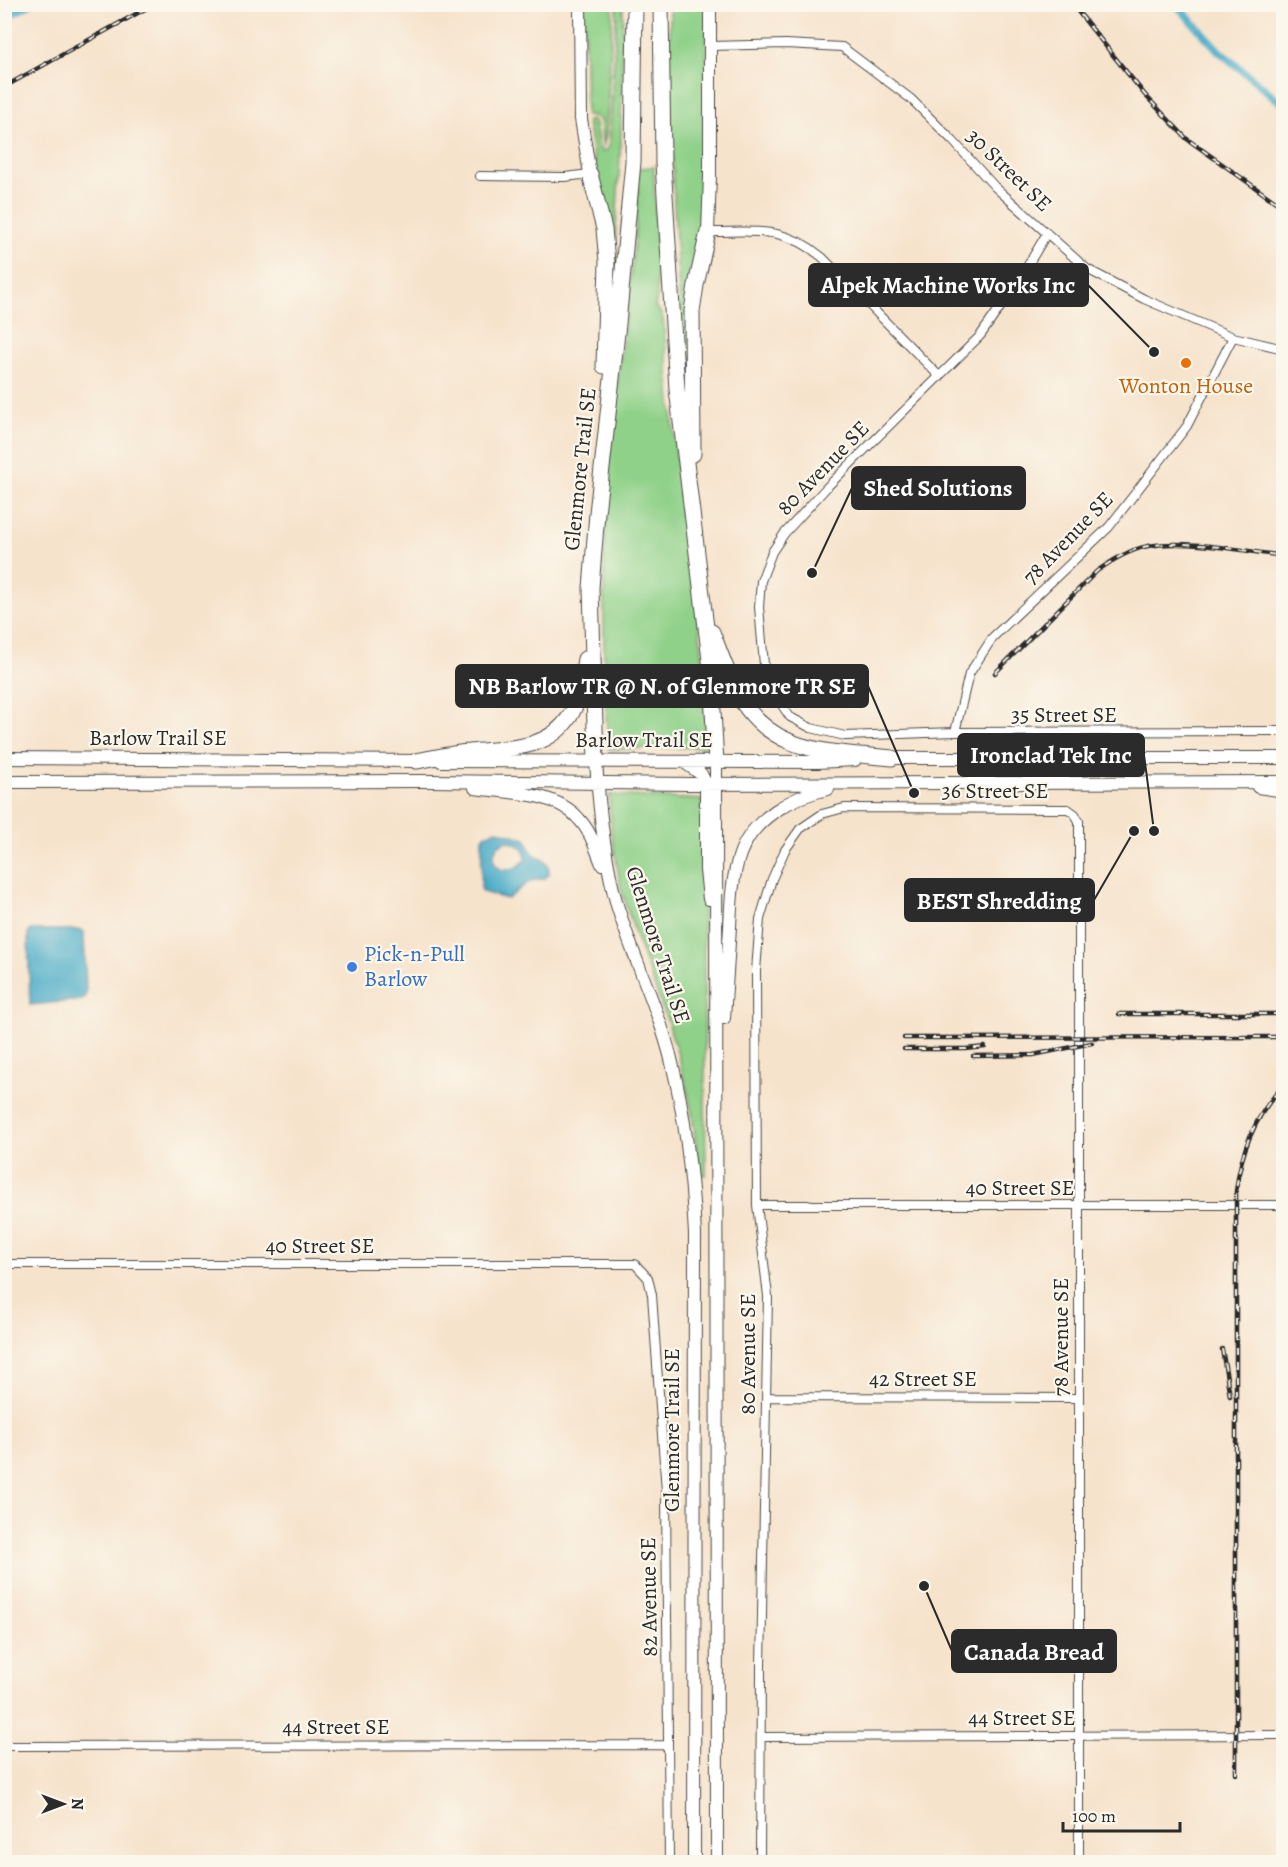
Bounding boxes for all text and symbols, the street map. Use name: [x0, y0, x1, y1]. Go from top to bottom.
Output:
street label: 30 Street SE: [960, 122, 1058, 218]
callout: Alpek Machine Works Inc: [809, 264, 1088, 306]
text: Alpek Machine Works Inc: [820, 269, 1075, 301]
marker: Wonton House: [1179, 356, 1193, 370]
place label: Wonton House: [1118, 371, 1253, 401]
street label: Glenmore Trail SE: [557, 386, 603, 552]
street label: 80 Avenue SE: [770, 414, 876, 522]
callout: Shed Solutions: [852, 467, 1025, 509]
text: Shed Solutions: [864, 472, 1013, 504]
street label: 78 Avenue SE: [1016, 485, 1120, 591]
callout: NB Barlow TR @ N. of Glenmore TR SE: [456, 665, 868, 707]
text: NB Barlow TR @ N. of Glenmore TR SE: [468, 670, 856, 702]
street label: 35 Street SE: [1011, 700, 1117, 730]
street label: Barlow Trail SE: [89, 723, 227, 753]
street label: Barlow Trail SE: [575, 725, 713, 755]
callout: Ironclad Tek Inc: [958, 734, 1144, 776]
text: Ironclad Tek Inc: [970, 739, 1132, 771]
street label: 36 Street SE: [942, 776, 1048, 806]
street label: Glenmore Trail SE: [618, 862, 698, 1028]
callout: BEST Shredding: [905, 879, 1094, 921]
text: BEST Shredding: [916, 885, 1082, 917]
place label: Pick-n-Pull Barlow: [364, 939, 465, 994]
marker: Pick-n-Pull Barlow: [345, 960, 359, 974]
street label: 40 Street SE: [965, 1173, 1075, 1203]
street label: 40 Street SE: [265, 1231, 375, 1261]
street label: 78 Avenue SE: [1046, 1278, 1076, 1396]
street label: 80 Avenue SE: [733, 1293, 763, 1415]
street label: Glenmore Trail SE: [657, 1348, 687, 1512]
street label: 42 Street SE: [869, 1364, 977, 1394]
street label: 82 Avenue SE: [633, 1537, 665, 1657]
callout: Canada Bread: [952, 1630, 1116, 1672]
text: Canada Bread: [964, 1636, 1104, 1668]
street label: 44 Street SE: [968, 1703, 1076, 1733]
street label: 44 Street SE: [282, 1712, 390, 1742]
north arrow: [33, 1774, 93, 1834]
scale bar: [1063, 1795, 1180, 1833]
text: N: [66, 1798, 88, 1810]
text: 100 m: [1072, 1804, 1116, 1828]

